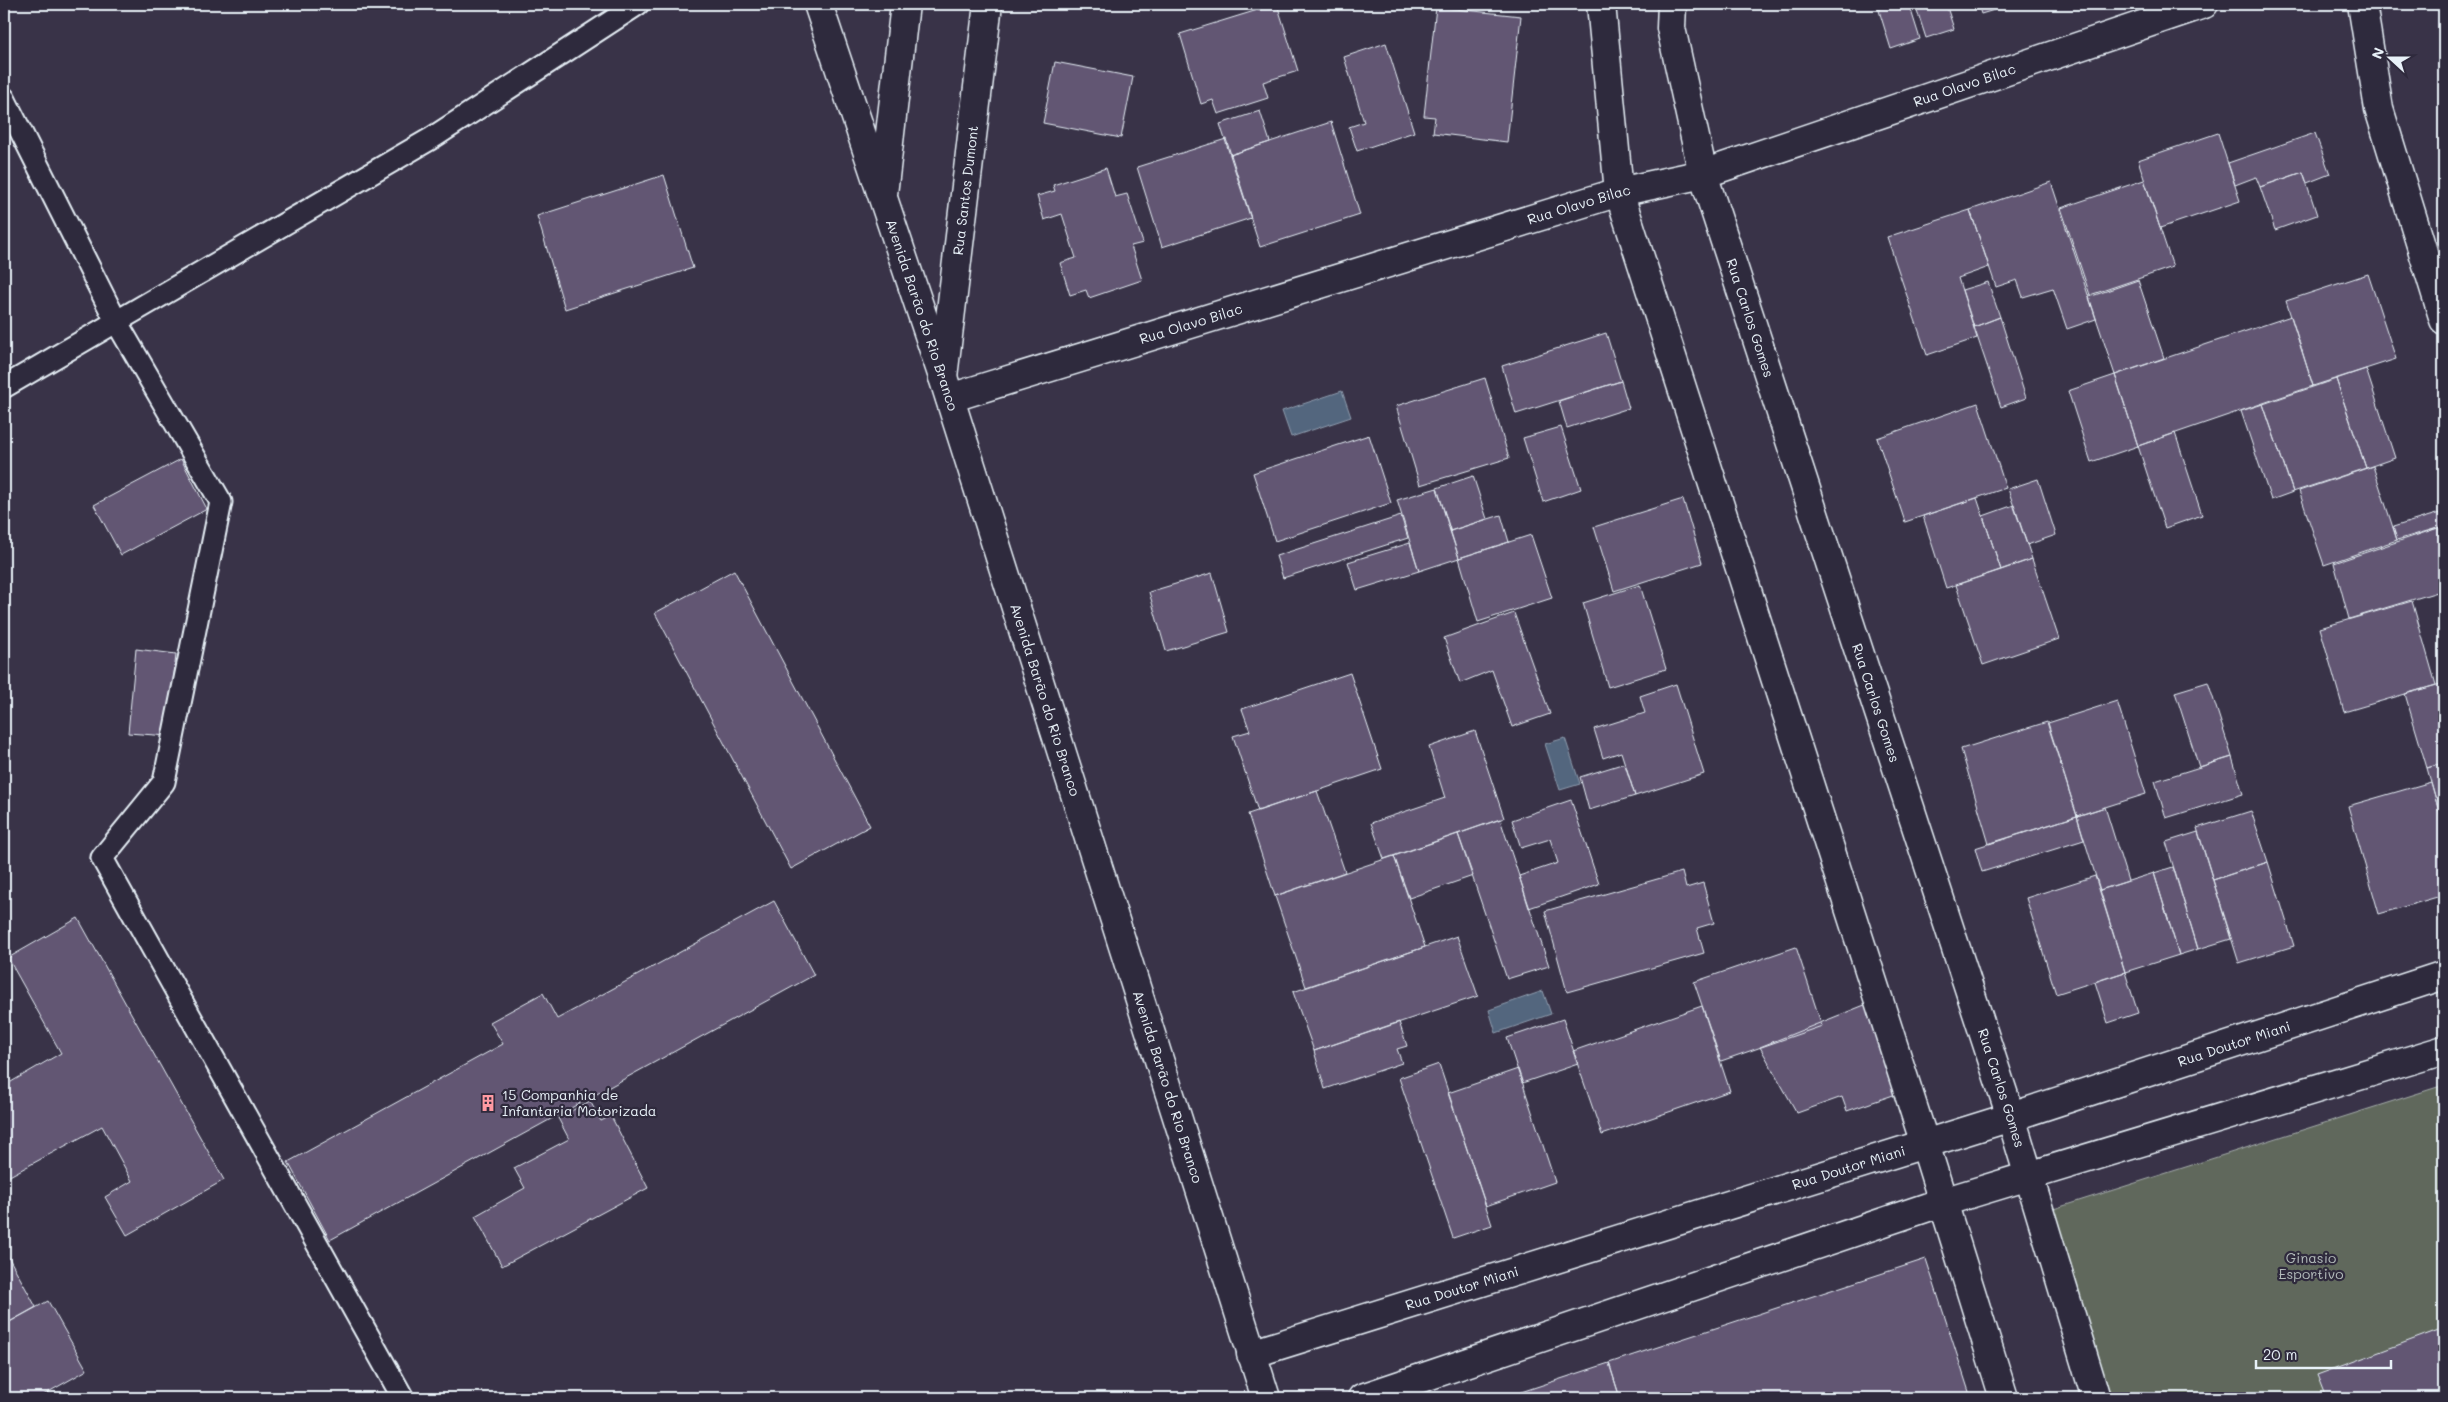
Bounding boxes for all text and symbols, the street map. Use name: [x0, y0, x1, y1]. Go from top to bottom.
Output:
north arrow: [2366, 32, 2416, 82]
text: N: [2367, 45, 2388, 62]
street label: Rua Olavo Bilac: [1911, 59, 2018, 111]
street label: Rua Santos Dumont: [948, 124, 982, 256]
street label: Rua Olavo Bilac: [1525, 180, 1632, 229]
street label: Avenida Barão do Rio Branco: [882, 216, 963, 413]
street label: Rua Carlos Gomes: [1722, 256, 1779, 380]
street label: Rua Olavo Bilac: [1137, 299, 1245, 348]
street label: Avenida Barão do Rio Branco: [1006, 601, 1085, 798]
street label: Rua Carlos Gomes: [1848, 641, 1905, 765]
street label: Avenida Barão do Rio Branco: [1129, 988, 1207, 1186]
street label: Rua Doutor Miani: [2175, 1016, 2293, 1071]
street label: Rua Carlos Gomes: [1974, 1026, 2030, 1150]
place label: 15 Companhia de Infantaria Motorizada: [502, 1085, 657, 1120]
building icon: 15 Companhia de Infantaria Motorizada: [478, 1093, 498, 1113]
street label: Rua Doutor Miani: [1789, 1141, 1908, 1194]
park label: Ginasio Esportivo: [2279, 1248, 2343, 1283]
street label: Rua Doutor Miani: [1403, 1261, 1521, 1314]
scale bar: [2256, 1337, 2390, 1369]
text: 20 m: [2263, 1344, 2297, 1364]

